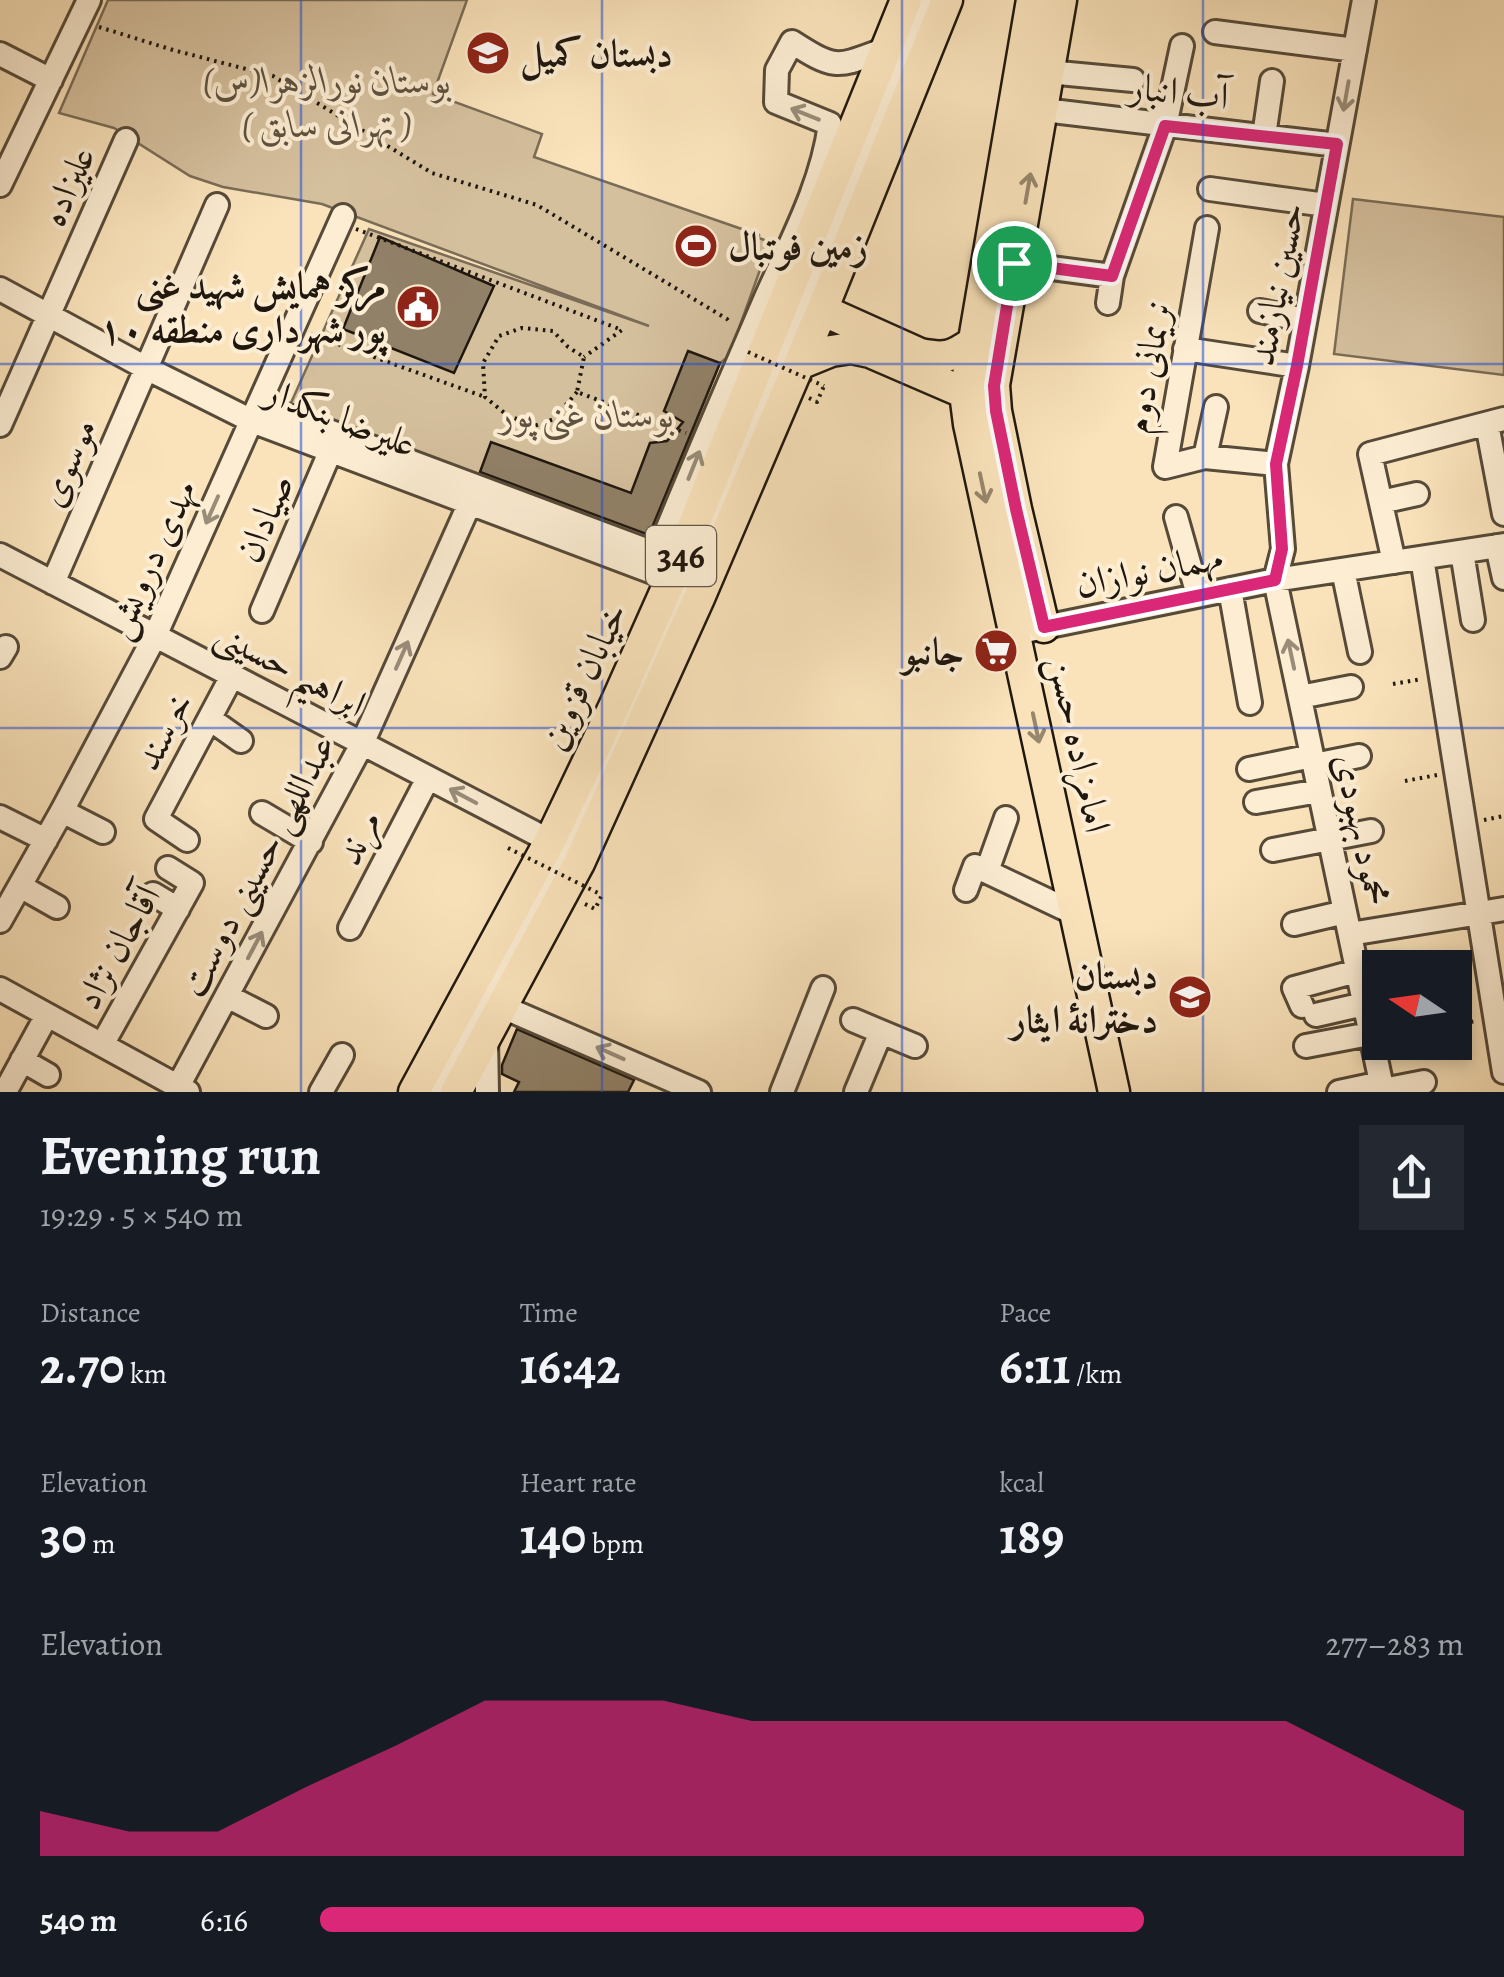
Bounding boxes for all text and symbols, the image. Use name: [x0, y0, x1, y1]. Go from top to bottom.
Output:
place label: دبستان کمیل: [520, 27, 673, 81]
school or university icon: دبستان کمیل: [465, 30, 511, 76]
park label: بوستان نورالزهرا(س) ( تهرانی سابق ): [202, 54, 452, 150]
street label: آب انبار: [1123, 60, 1235, 122]
one-way arrow: [1336, 79, 1355, 112]
one-way arrow: [790, 103, 820, 121]
street label: علیزاده: [26, 138, 108, 234]
one-way arrow: [1019, 172, 1038, 205]
street label: حسین نیازمند: [1235, 198, 1317, 370]
place label: زمین فوتبال: [728, 220, 868, 272]
pin: [972, 221, 1057, 306]
sports icon: زمین فوتبال: [673, 223, 719, 269]
icon: arrive: [987, 236, 1042, 291]
place label: مرکز همایش شهید غنی پور شهرداری منطقه ۱۰: [99, 259, 389, 357]
public building icon: مرکز همایش شهید غنی پور شهرداری منطقه ۱۰: [395, 284, 441, 330]
street label: نریمانی دوم: [1110, 296, 1191, 439]
street label: علیرضا بنکدار: [254, 363, 424, 470]
park label: بوستان غنی پور: [496, 388, 675, 441]
street label: موسوی: [25, 410, 109, 514]
one-way arrow: [686, 450, 704, 480]
street label: صیادان: [222, 466, 306, 570]
street label: مهدی درویش: [91, 471, 210, 647]
one-way arrow: [975, 471, 994, 503]
one-way arrow: [202, 494, 220, 525]
road number: 346: [646, 526, 716, 586]
street label: مهمان نوازان: [1071, 530, 1227, 610]
street label: خیابان قزوین: [526, 594, 640, 758]
street label: ابراهیم حسینی: [201, 607, 376, 740]
place label: جانبو: [898, 625, 964, 677]
supermarket icon: جانبو: [973, 628, 1019, 674]
one-way arrow: [1280, 639, 1299, 671]
one-way arrow: [394, 641, 413, 671]
street label: امامزاده حسن: [1035, 651, 1124, 837]
street label: خرسند: [121, 683, 205, 779]
one-way arrow: [1028, 712, 1046, 744]
street label: عبداللهی حسینی دوست: [166, 724, 349, 1006]
street label: محمود بهبودی: [1322, 748, 1404, 910]
one-way arrow: [449, 786, 479, 805]
street label: مرند: [322, 800, 395, 874]
street label: آقاجان نژاد: [61, 872, 174, 1019]
one-way arrow: [245, 930, 265, 960]
place label: دبستان دخترانهٔ ایثار: [1007, 949, 1158, 1045]
north arrow: [1362, 950, 1472, 1060]
map controls: [1362, 950, 1472, 1060]
school or university icon: دبستان دخترانهٔ ایثار: [1167, 974, 1213, 1020]
one-way arrow: [595, 1043, 626, 1061]
text: Evening run: [40, 1118, 321, 1193]
button: share: [1359, 1125, 1464, 1230]
text: 19:29 · 5 × 540 m: [40, 1193, 243, 1237]
text: Distance: [40, 1294, 140, 1332]
text: Time: [520, 1294, 578, 1332]
text: Pace: [999, 1294, 1051, 1332]
text: 2.70: [40, 1332, 124, 1400]
text: 16:42: [520, 1332, 620, 1400]
text: 6:11: [999, 1332, 1070, 1400]
text: km: [124, 1355, 167, 1393]
text: /km: [1070, 1355, 1122, 1393]
text: Elevation: [40, 1464, 147, 1502]
text: Heart rate: [520, 1464, 637, 1502]
text: kcal: [999, 1464, 1044, 1502]
text: 30: [40, 1502, 87, 1570]
text: 140: [520, 1502, 586, 1570]
text: 189: [999, 1502, 1064, 1570]
text: m: [87, 1525, 116, 1563]
text: bpm: [586, 1525, 644, 1563]
text: Elevation: [40, 1622, 163, 1666]
text: 277–283 m: [1325, 1622, 1464, 1666]
text: 540 m: [40, 1898, 117, 1942]
text: 6:16: [200, 1898, 248, 1942]

